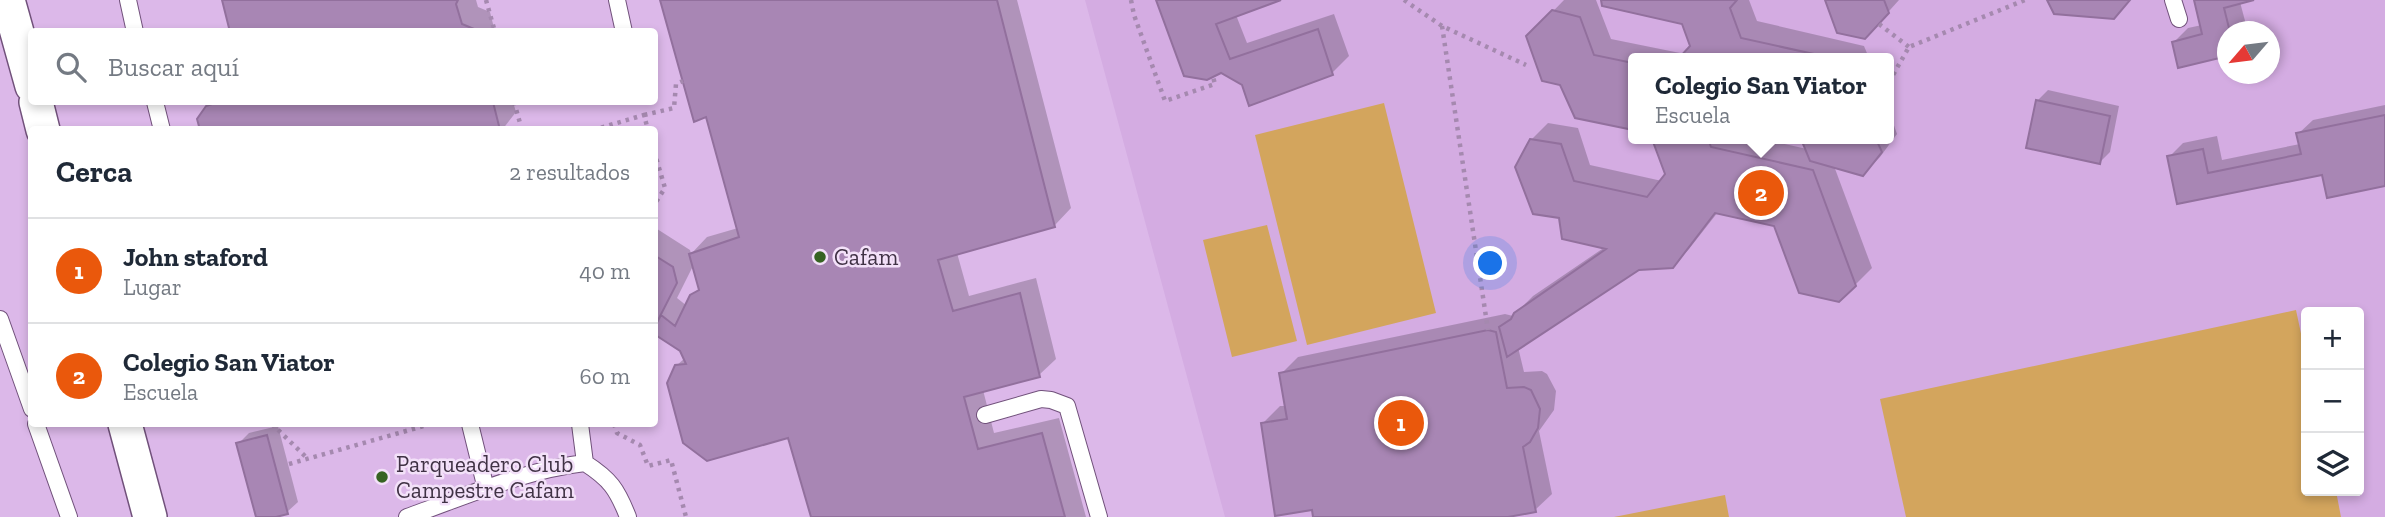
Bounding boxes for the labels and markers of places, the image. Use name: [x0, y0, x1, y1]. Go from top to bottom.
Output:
pin: 2: [1738, 167, 1784, 219]
place label: Cafam: [834, 243, 898, 271]
marker: Cafam: [812, 249, 828, 265]
pin: 1: [1378, 397, 1424, 449]
place label: Parqueadero Club Campestre Cafam: [396, 450, 574, 504]
marker: Parqueadero Club Campestre Cafam: [374, 469, 390, 485]

